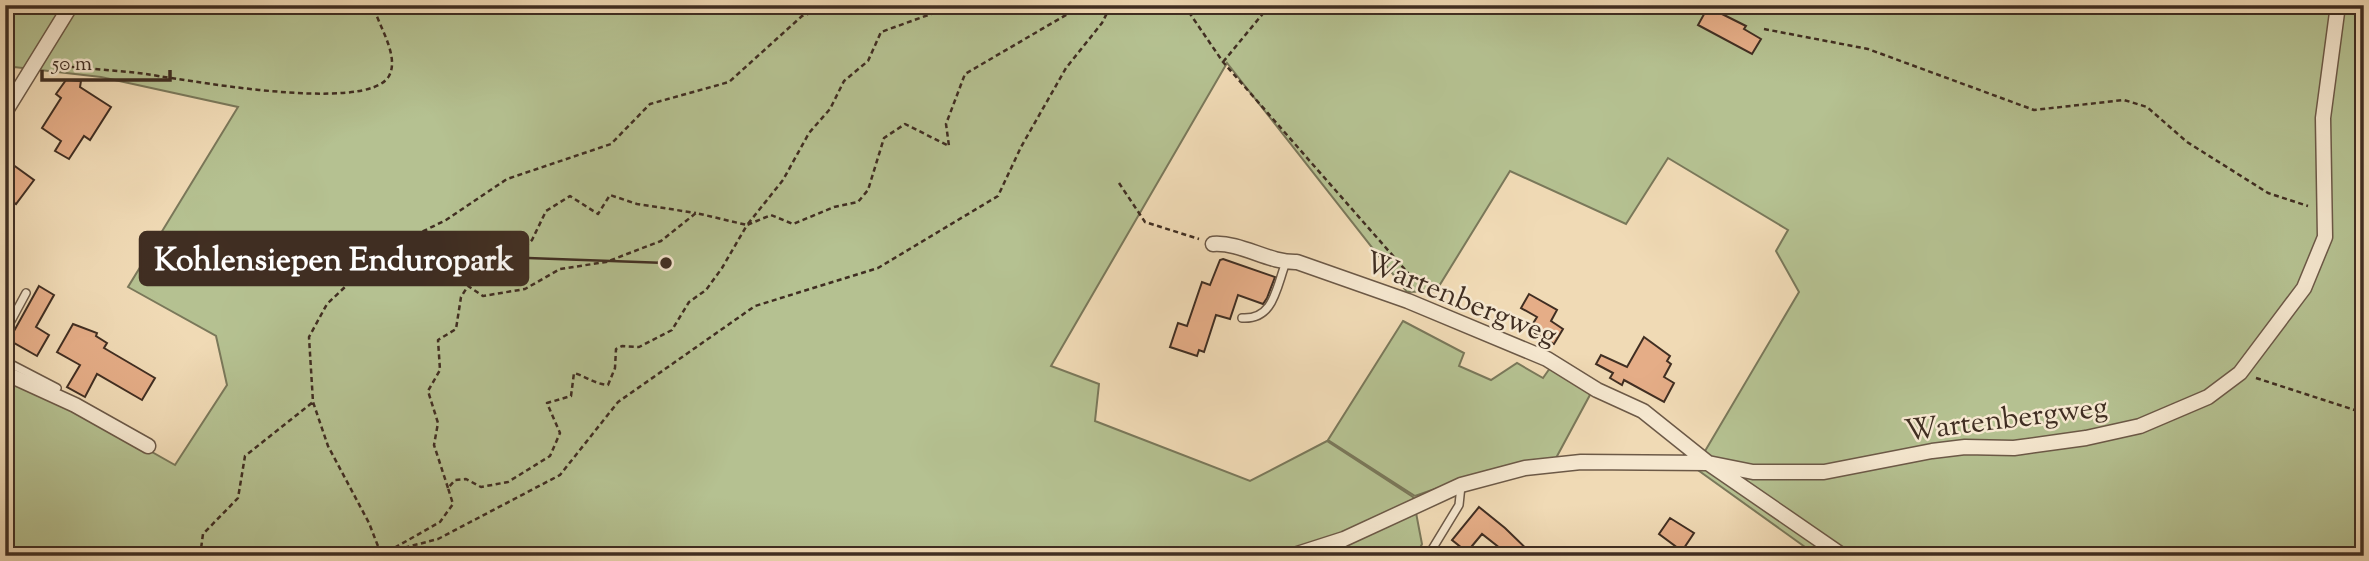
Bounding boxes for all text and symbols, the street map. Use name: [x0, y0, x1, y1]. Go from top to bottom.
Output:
scale bar: [42, 38, 170, 82]
text: 50 m: [51, 50, 92, 80]
callout: Kohlensiepen Enduropark: [140, 232, 528, 285]
text: Kohlensiepen Enduropark: [154, 239, 514, 285]
street label: Wartenbergweg: [1357, 242, 1563, 359]
street label: Wartenbergweg: [1902, 387, 2110, 454]

